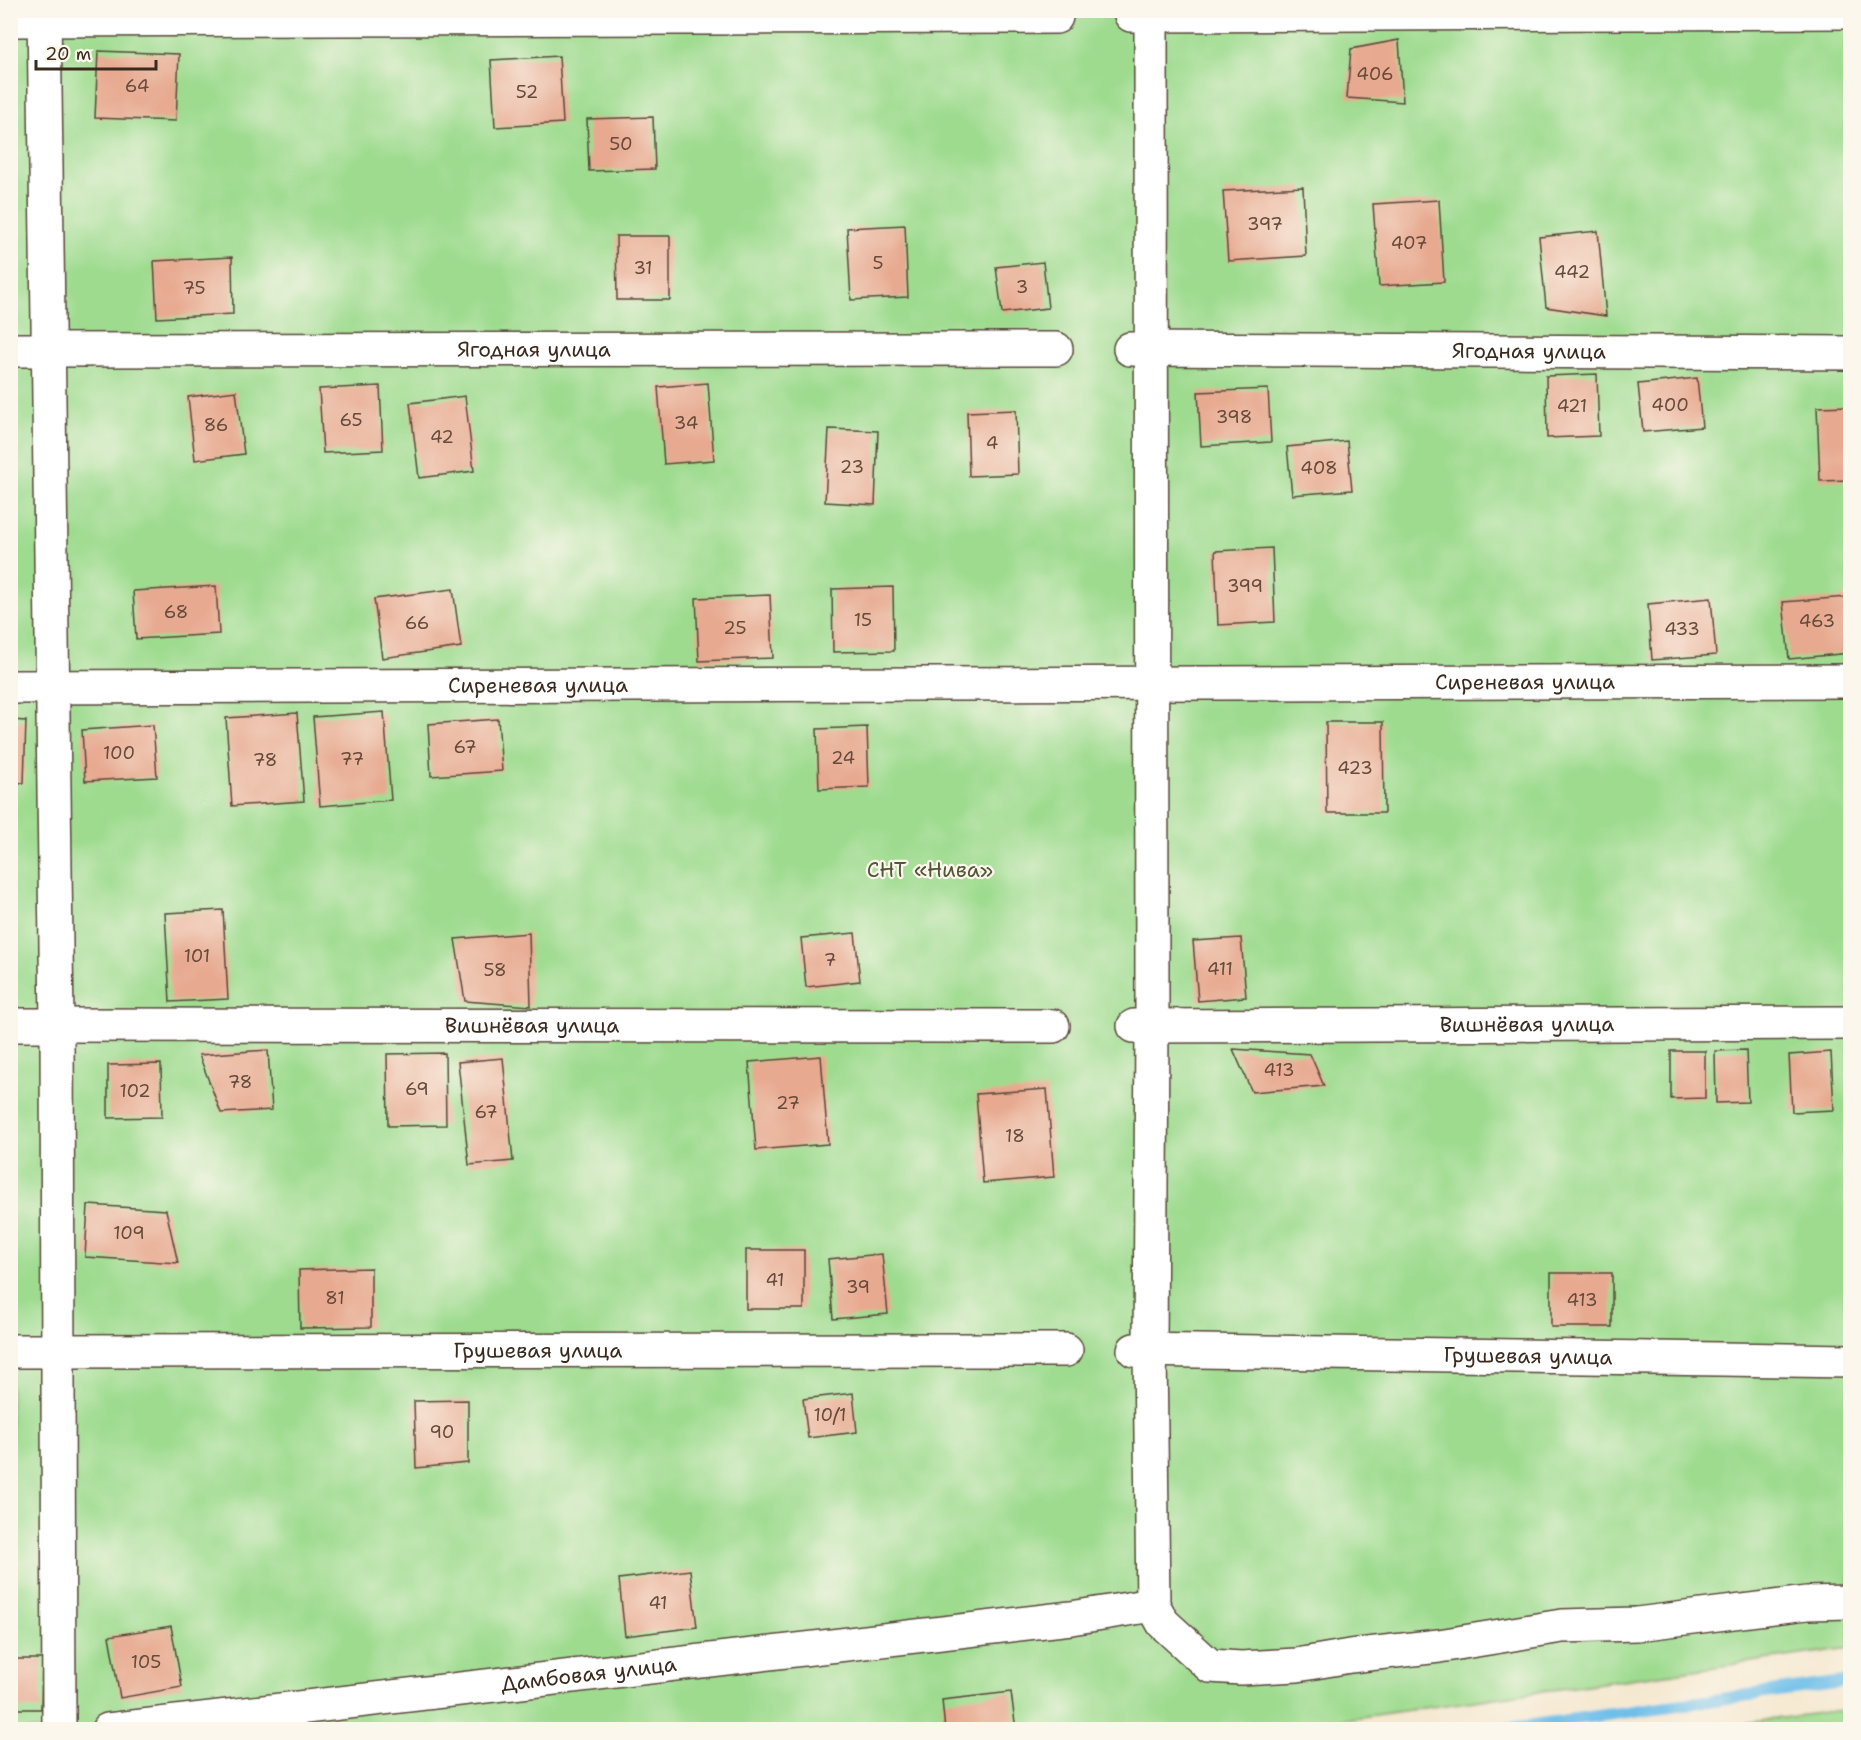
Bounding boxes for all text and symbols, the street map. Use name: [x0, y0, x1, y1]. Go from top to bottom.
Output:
scale bar: [36, 33, 156, 71]
text: 20 m: [45, 42, 91, 66]
house number: 406: [1356, 62, 1394, 86]
house number: 64: [125, 74, 149, 98]
house number: 52: [516, 80, 538, 104]
house number: 50: [609, 132, 633, 156]
house number: 397: [1247, 212, 1283, 236]
house number: 407: [1391, 231, 1427, 255]
house number: 5: [872, 251, 884, 275]
house number: 31: [633, 256, 653, 280]
house number: 442: [1554, 260, 1590, 284]
house number: 3: [1016, 275, 1028, 299]
house number: 75: [183, 276, 205, 300]
street label: Ягодная улица: [457, 335, 611, 364]
street label: Ягодная улица: [1452, 337, 1606, 366]
house number: 400: [1651, 393, 1689, 417]
house number: 421: [1557, 394, 1587, 418]
house number: 398: [1216, 405, 1252, 429]
house number: 65: [340, 408, 362, 432]
house number: 34: [674, 411, 698, 435]
house number: 86: [204, 413, 228, 437]
house number: 42: [430, 425, 454, 449]
house number: 4: [986, 431, 998, 455]
house number: 23: [840, 455, 864, 479]
house number: 408: [1300, 456, 1338, 480]
house number: 399: [1227, 574, 1263, 598]
house number: 68: [164, 600, 188, 624]
house number: 15: [854, 608, 872, 632]
house number: 463: [1799, 609, 1835, 633]
house number: 66: [405, 611, 429, 635]
house number: 25: [723, 616, 747, 640]
house number: 433: [1664, 617, 1700, 641]
street label: Сиреневая улица: [1435, 668, 1615, 696]
street label: Сиреневая улица: [448, 671, 628, 700]
house number: 67: [453, 735, 477, 759]
house number: 100: [103, 741, 135, 765]
house number: 24: [831, 746, 855, 770]
house number: 77: [340, 747, 364, 771]
house number: 78: [253, 748, 277, 772]
house number: 423: [1337, 756, 1373, 780]
park label: СНТ «Нива»: [867, 856, 993, 884]
house number: 101: [184, 944, 210, 968]
house number: 7: [824, 948, 836, 972]
house number: 411: [1207, 957, 1233, 981]
house number: 58: [483, 958, 507, 982]
street label: Вишнёвая улица: [1440, 1010, 1614, 1039]
street label: Вишнёвая улица: [445, 1011, 619, 1040]
house number: 413: [1264, 1058, 1294, 1082]
house number: 78: [228, 1070, 252, 1094]
house number: 69: [405, 1077, 429, 1101]
house number: 102: [119, 1079, 151, 1103]
house number: 27: [776, 1091, 800, 1115]
house number: 67: [474, 1100, 498, 1124]
house number: 18: [1005, 1124, 1025, 1148]
house number: 109: [113, 1221, 145, 1245]
house number: 41: [765, 1268, 785, 1292]
house number: 39: [846, 1275, 870, 1299]
house number: 81: [325, 1286, 345, 1310]
house number: 413: [1567, 1288, 1597, 1312]
street label: Грушевая улица: [454, 1336, 622, 1365]
street label: Грушевая улица: [1443, 1341, 1613, 1371]
house number: 10/1: [814, 1403, 846, 1427]
house number: 90: [430, 1420, 454, 1444]
house number: 41: [648, 1591, 668, 1615]
house number: 105: [131, 1650, 161, 1674]
street label: Дамбовая улица: [499, 1650, 678, 1698]

